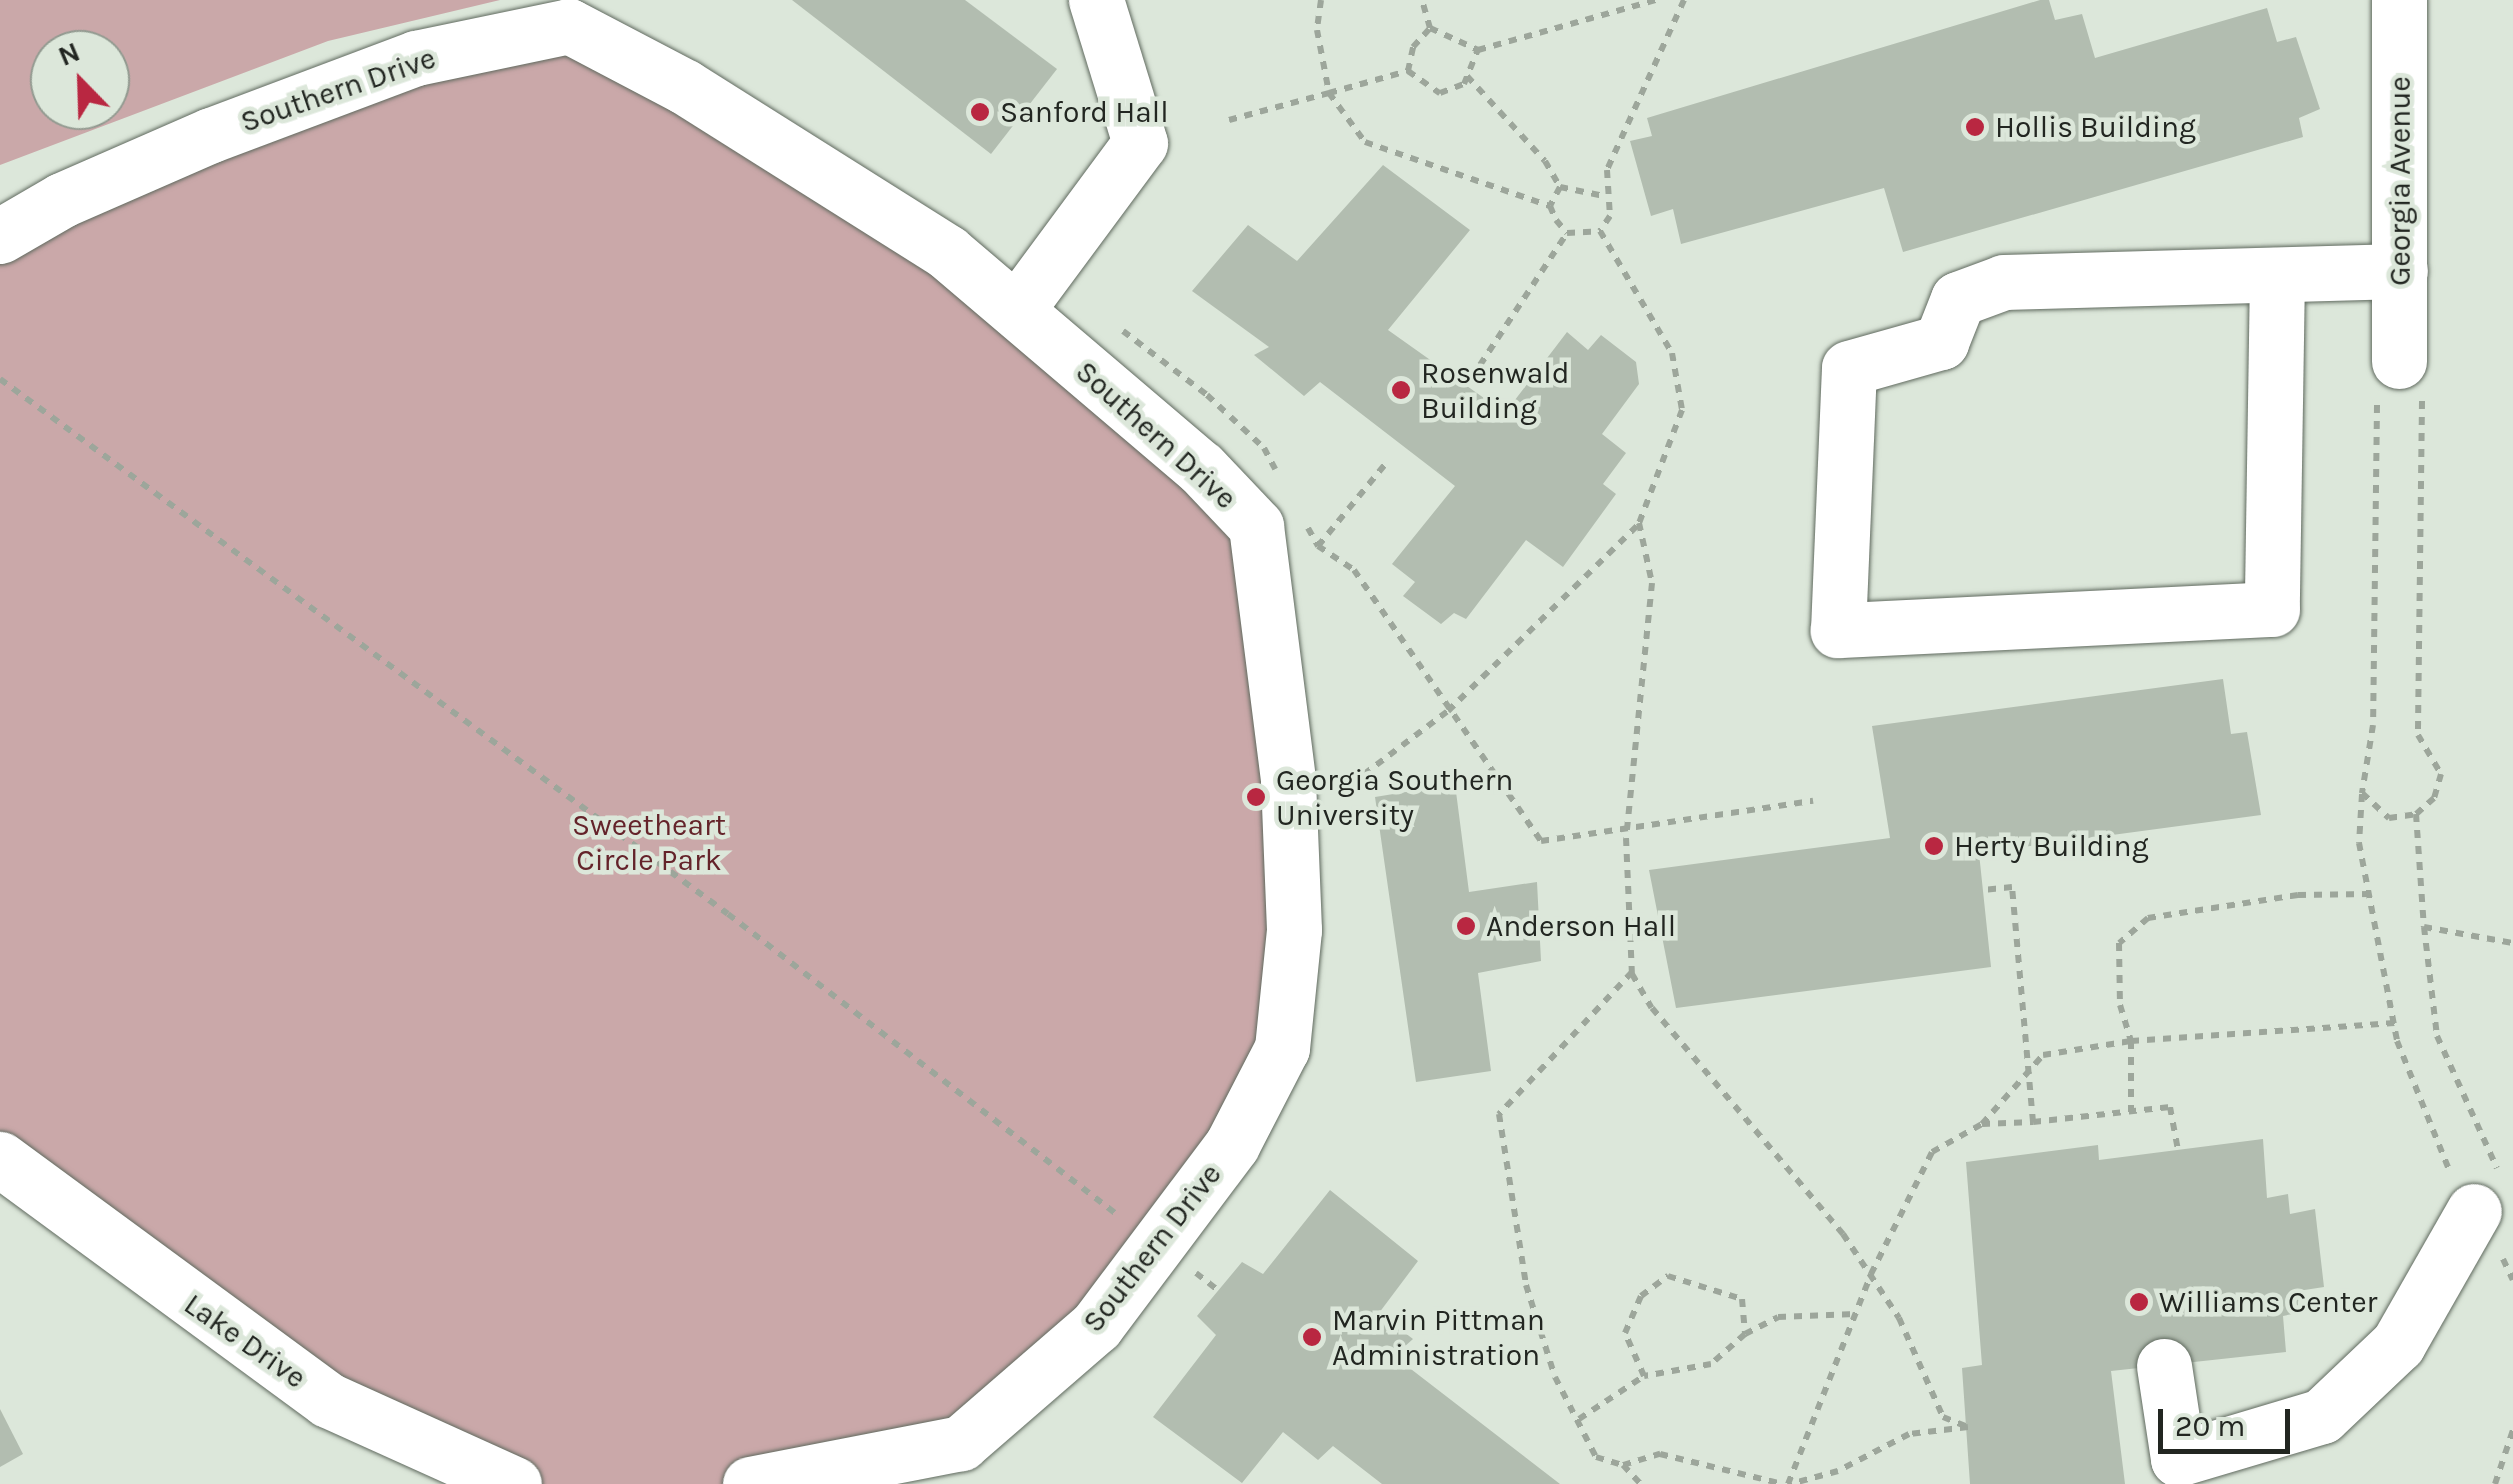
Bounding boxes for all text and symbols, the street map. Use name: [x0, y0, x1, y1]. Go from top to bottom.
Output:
north arrow: [30, 30, 130, 130]
text: N: [53, 35, 85, 73]
street label: Southern Drive: [236, 40, 440, 140]
street label: Georgia Avenue: [2382, 76, 2418, 286]
place label: Sanford Hall: [1000, 94, 1169, 130]
marker: Sanford Hall: [969, 101, 991, 123]
place label: Hollis Building: [1995, 109, 2196, 145]
marker: Hollis Building: [1964, 116, 1986, 138]
street label: Southern Drive: [1068, 353, 1244, 517]
place label: Rosenwald Building: [1421, 355, 1569, 426]
marker: Rosenwald Building: [1390, 379, 1412, 401]
place label: Georgia Southern University: [1276, 762, 1513, 832]
marker: Georgia Southern University: [1245, 786, 1267, 808]
park label: Sweetheart Circle Park: [572, 807, 726, 878]
place label: Herty Building: [1954, 828, 2149, 864]
marker: Herty Building: [1923, 835, 1945, 857]
place label: Anderson Hall: [1486, 908, 1676, 944]
marker: Anderson Hall: [1455, 915, 1477, 937]
street label: Southern Drive: [1075, 1157, 1229, 1339]
place label: Williams Center: [2159, 1284, 2377, 1320]
street label: Lake Drive: [177, 1286, 313, 1396]
marker: Williams Center: [2128, 1291, 2150, 1313]
place label: Marvin Pittman Administration: [1332, 1302, 1545, 1372]
marker: Marvin Pittman Administration: [1301, 1326, 1323, 1348]
scale bar: [2163, 1389, 2296, 1451]
text: 20 m: [2175, 1408, 2245, 1444]

